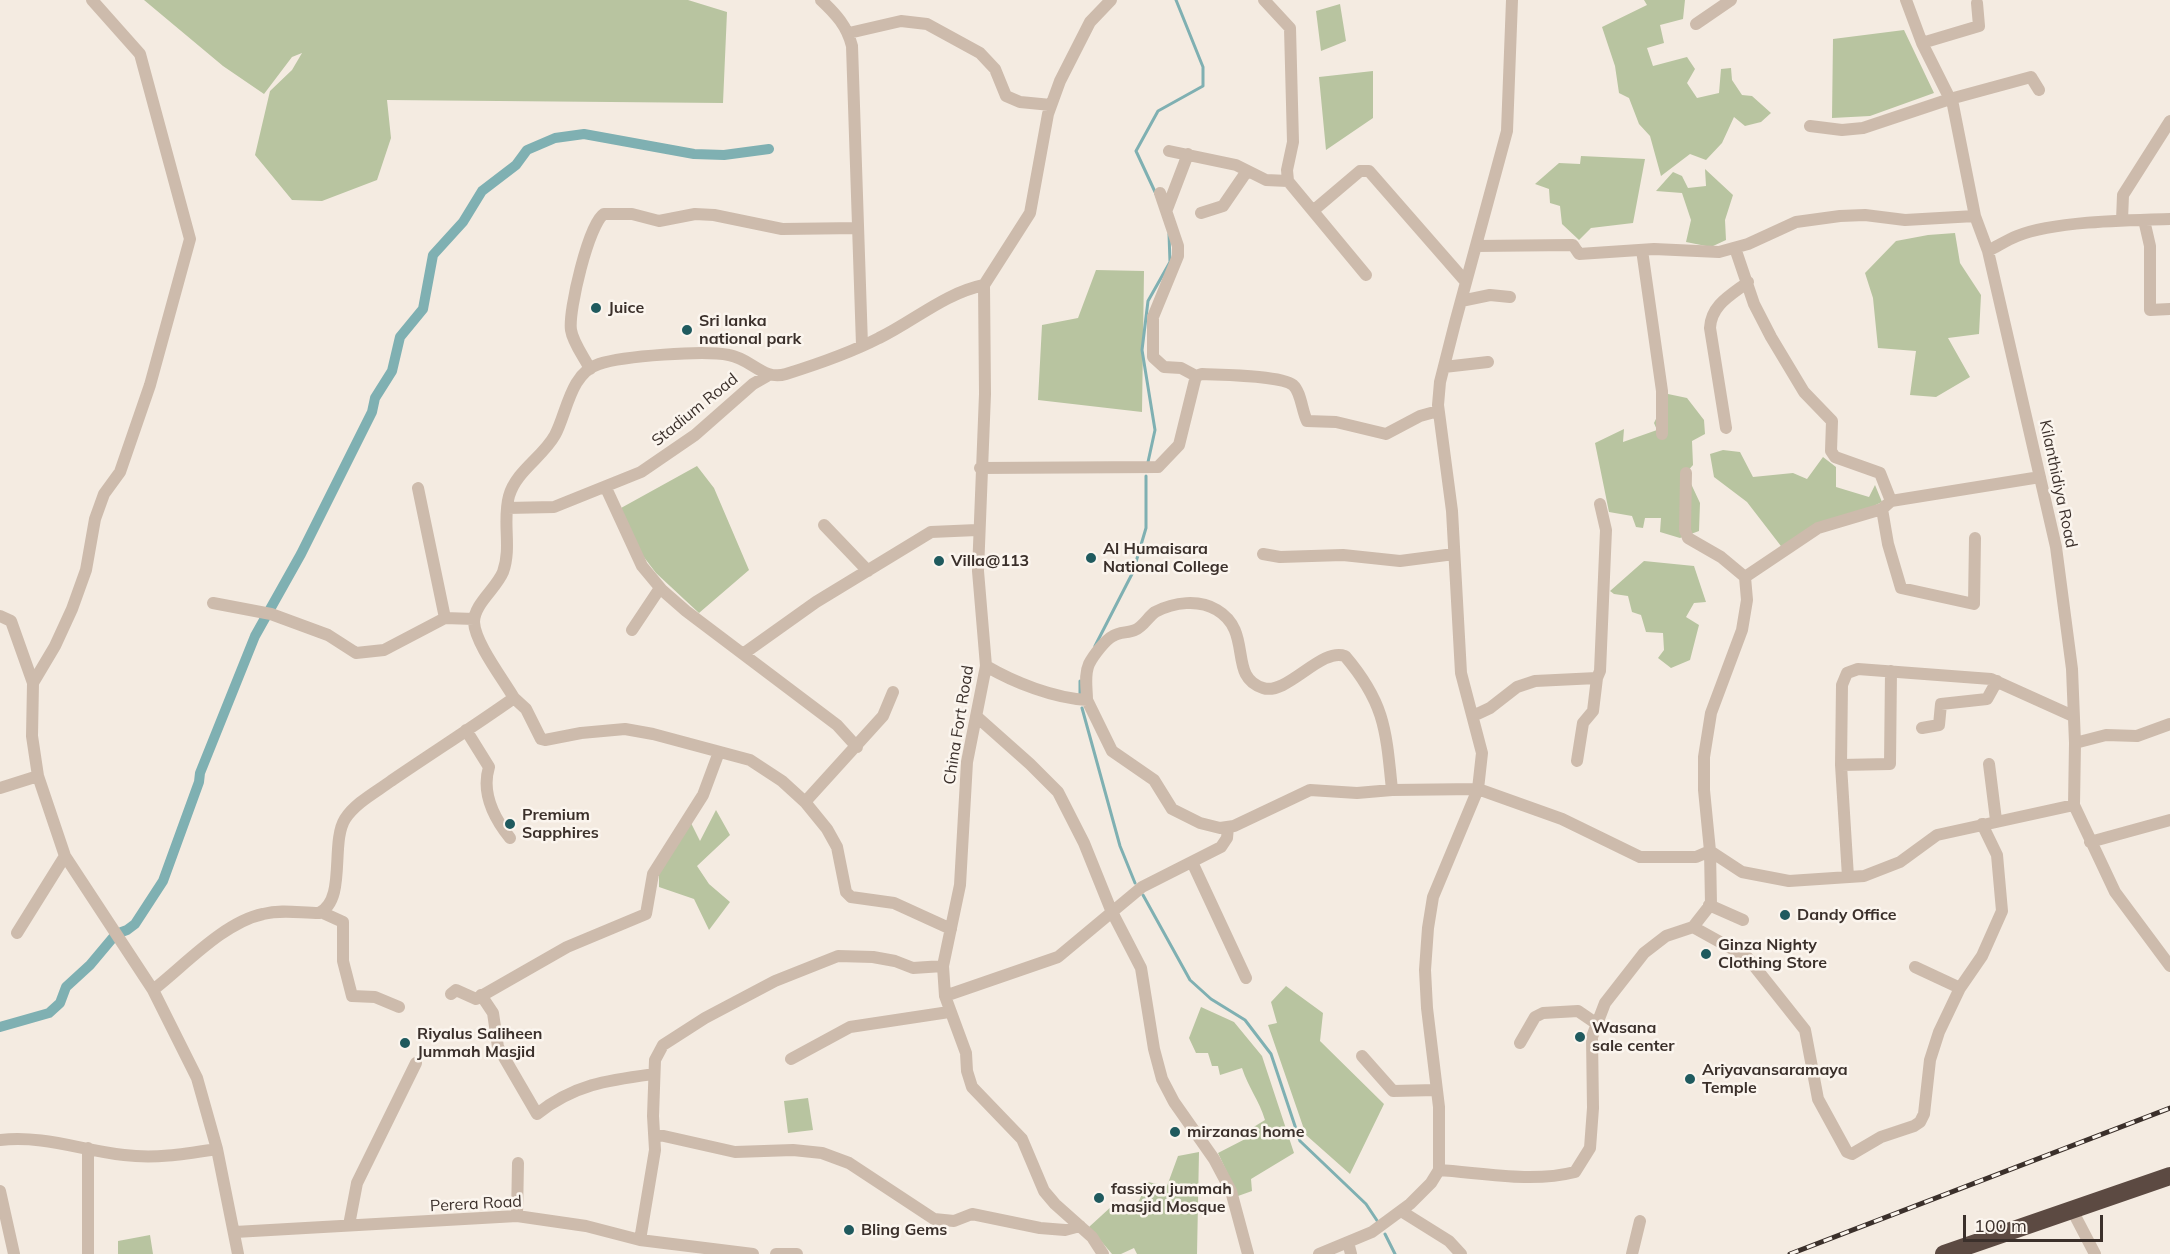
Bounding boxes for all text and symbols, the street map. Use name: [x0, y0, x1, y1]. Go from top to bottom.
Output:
place label: Juice: [608, 298, 644, 318]
marker: Juice: [589, 301, 603, 315]
place label: Sri lanka national park: [699, 311, 801, 349]
marker: Sri lanka national park: [680, 323, 694, 337]
street label: Stadium Road: [648, 369, 742, 451]
street label: Kilanthidiya Road: [2035, 418, 2081, 550]
place label: Al Humaisara National College: [1103, 539, 1229, 577]
place label: Villa@113: [951, 551, 1029, 571]
marker: Al Humaisara National College: [1084, 551, 1098, 565]
marker: Villa@113: [932, 554, 946, 568]
street label: China Fort Road: [940, 664, 978, 786]
place label: Premium Sapphires: [522, 805, 599, 843]
marker: Premium Sapphires: [503, 817, 517, 831]
place label: Dandy Office: [1797, 905, 1897, 925]
marker: Dandy Office: [1778, 908, 1792, 922]
place label: Ginza Nighty Clothing Store: [1718, 935, 1827, 973]
marker: Ginza Nighty Clothing Store: [1699, 947, 1713, 961]
place label: Wasana sale center: [1592, 1018, 1675, 1056]
place label: Riyalus Saliheen Jummah Masjid: [417, 1024, 542, 1062]
marker: Wasana sale center: [1573, 1030, 1587, 1044]
marker: Riyalus Saliheen Jummah Masjid: [398, 1036, 412, 1050]
place label: Ariyavansaramaya Temple: [1702, 1060, 1848, 1098]
marker: Ariyavansaramaya Temple: [1683, 1072, 1697, 1086]
place label: mirzanas home: [1187, 1122, 1304, 1142]
marker: mirzanas home: [1168, 1125, 1182, 1139]
place label: fassiya jummah masjid Mosque: [1111, 1179, 1232, 1217]
marker: fassiya jummah masjid Mosque: [1092, 1191, 1106, 1205]
street label: Perera Road: [430, 1192, 522, 1216]
scale bar: [1966, 1203, 2106, 1241]
text: 100 m: [1974, 1214, 2027, 1237]
place label: Bling Gems: [861, 1220, 947, 1240]
marker: Bling Gems: [842, 1223, 856, 1237]

